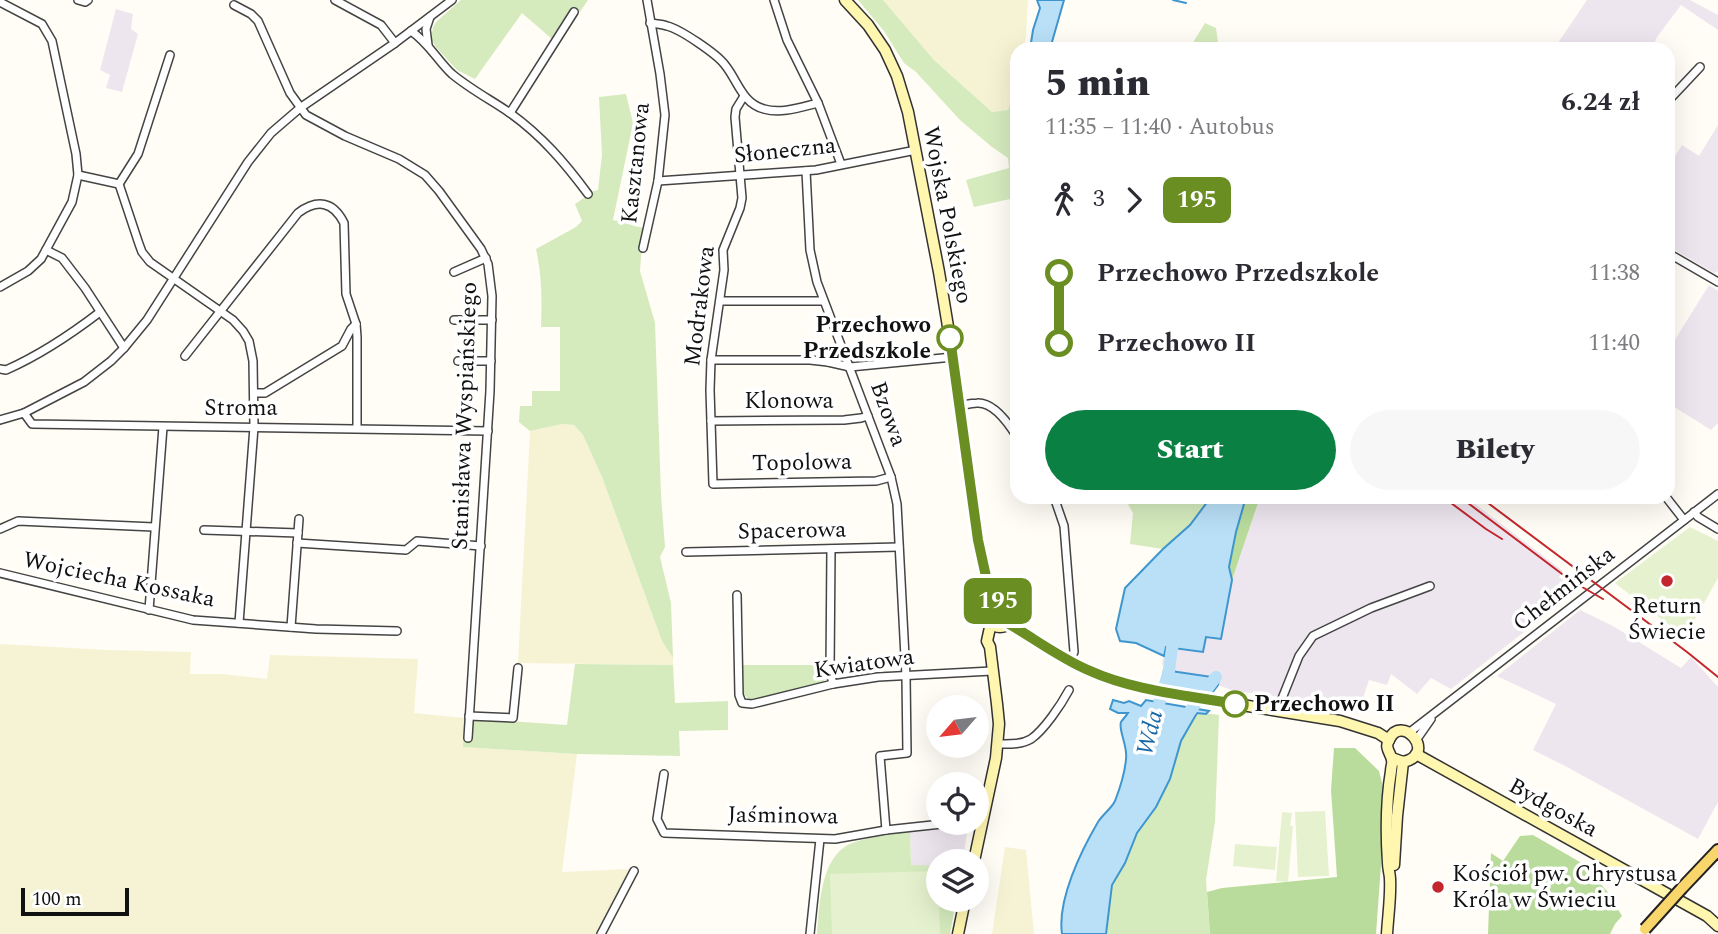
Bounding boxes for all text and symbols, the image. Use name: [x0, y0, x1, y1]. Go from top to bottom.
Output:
text: 5 min: [1045, 55, 1150, 113]
text: 6.24 zł: [1561, 82, 1640, 122]
street label: Kasztanowa: [612, 101, 660, 225]
text: 11:35 – 11:40 · Autobus: [1045, 110, 1275, 145]
street label: Wojska Polskiego: [913, 123, 981, 307]
street label: Słoneczna: [732, 128, 838, 174]
icon: walk: [1045, 181, 1083, 219]
icon: forward: [1115, 181, 1153, 219]
text: 3: [1093, 182, 1105, 217]
text: 195: [1177, 182, 1217, 218]
street label: Modrakowa: [675, 244, 725, 368]
text: Przechowo Przedszkole: [1097, 253, 1379, 293]
text: 11:38: [1588, 256, 1640, 291]
street label: Stanisława Wyspiańskiego: [443, 281, 487, 551]
place label: Przechowo Przedszkole: [803, 308, 931, 369]
text: Przechowo II: [1097, 323, 1256, 363]
marker: Przechowo Przedszkole: [937, 325, 963, 351]
text: 11:40: [1588, 326, 1640, 361]
street label: Bzowa: [860, 377, 916, 451]
street label: Klonowa: [744, 384, 834, 419]
street label: Stroma: [204, 391, 278, 426]
button: Start: [1045, 410, 1336, 490]
button: Bilety: [1350, 410, 1640, 490]
street label: Topolowa: [752, 445, 852, 481]
street label: Spacerowa: [737, 513, 847, 549]
street label: Chełmińska: [1505, 538, 1623, 640]
street label: Wojciecha Kossaka: [20, 543, 218, 617]
marker: Return Świecie: [1659, 573, 1675, 589]
line badge: 195: [958, 578, 1038, 624]
text: 195: [978, 583, 1018, 619]
place label: Return Świecie: [1628, 589, 1706, 650]
street label: Kwiatowa: [812, 640, 916, 688]
place label: Przechowo II: [1254, 687, 1394, 722]
marker: Przechowo II: [1222, 691, 1248, 717]
north arrow: [926, 695, 989, 758]
map controls: [926, 695, 989, 912]
water label: Wda: [1127, 706, 1173, 760]
street label: Bydgoska: [1502, 769, 1604, 847]
button: locate: [926, 772, 989, 835]
street label: Jaśminowa: [727, 798, 839, 834]
button: layers: [926, 849, 989, 912]
place label: Kościół pw. Chrystusa Króla w Świeciu: [1452, 857, 1677, 918]
marker: Kościół pw. Chrystusa Króla w Świeciu: [1430, 879, 1446, 895]
scale bar: [21, 885, 130, 917]
text: 100 m: [32, 885, 82, 914]

